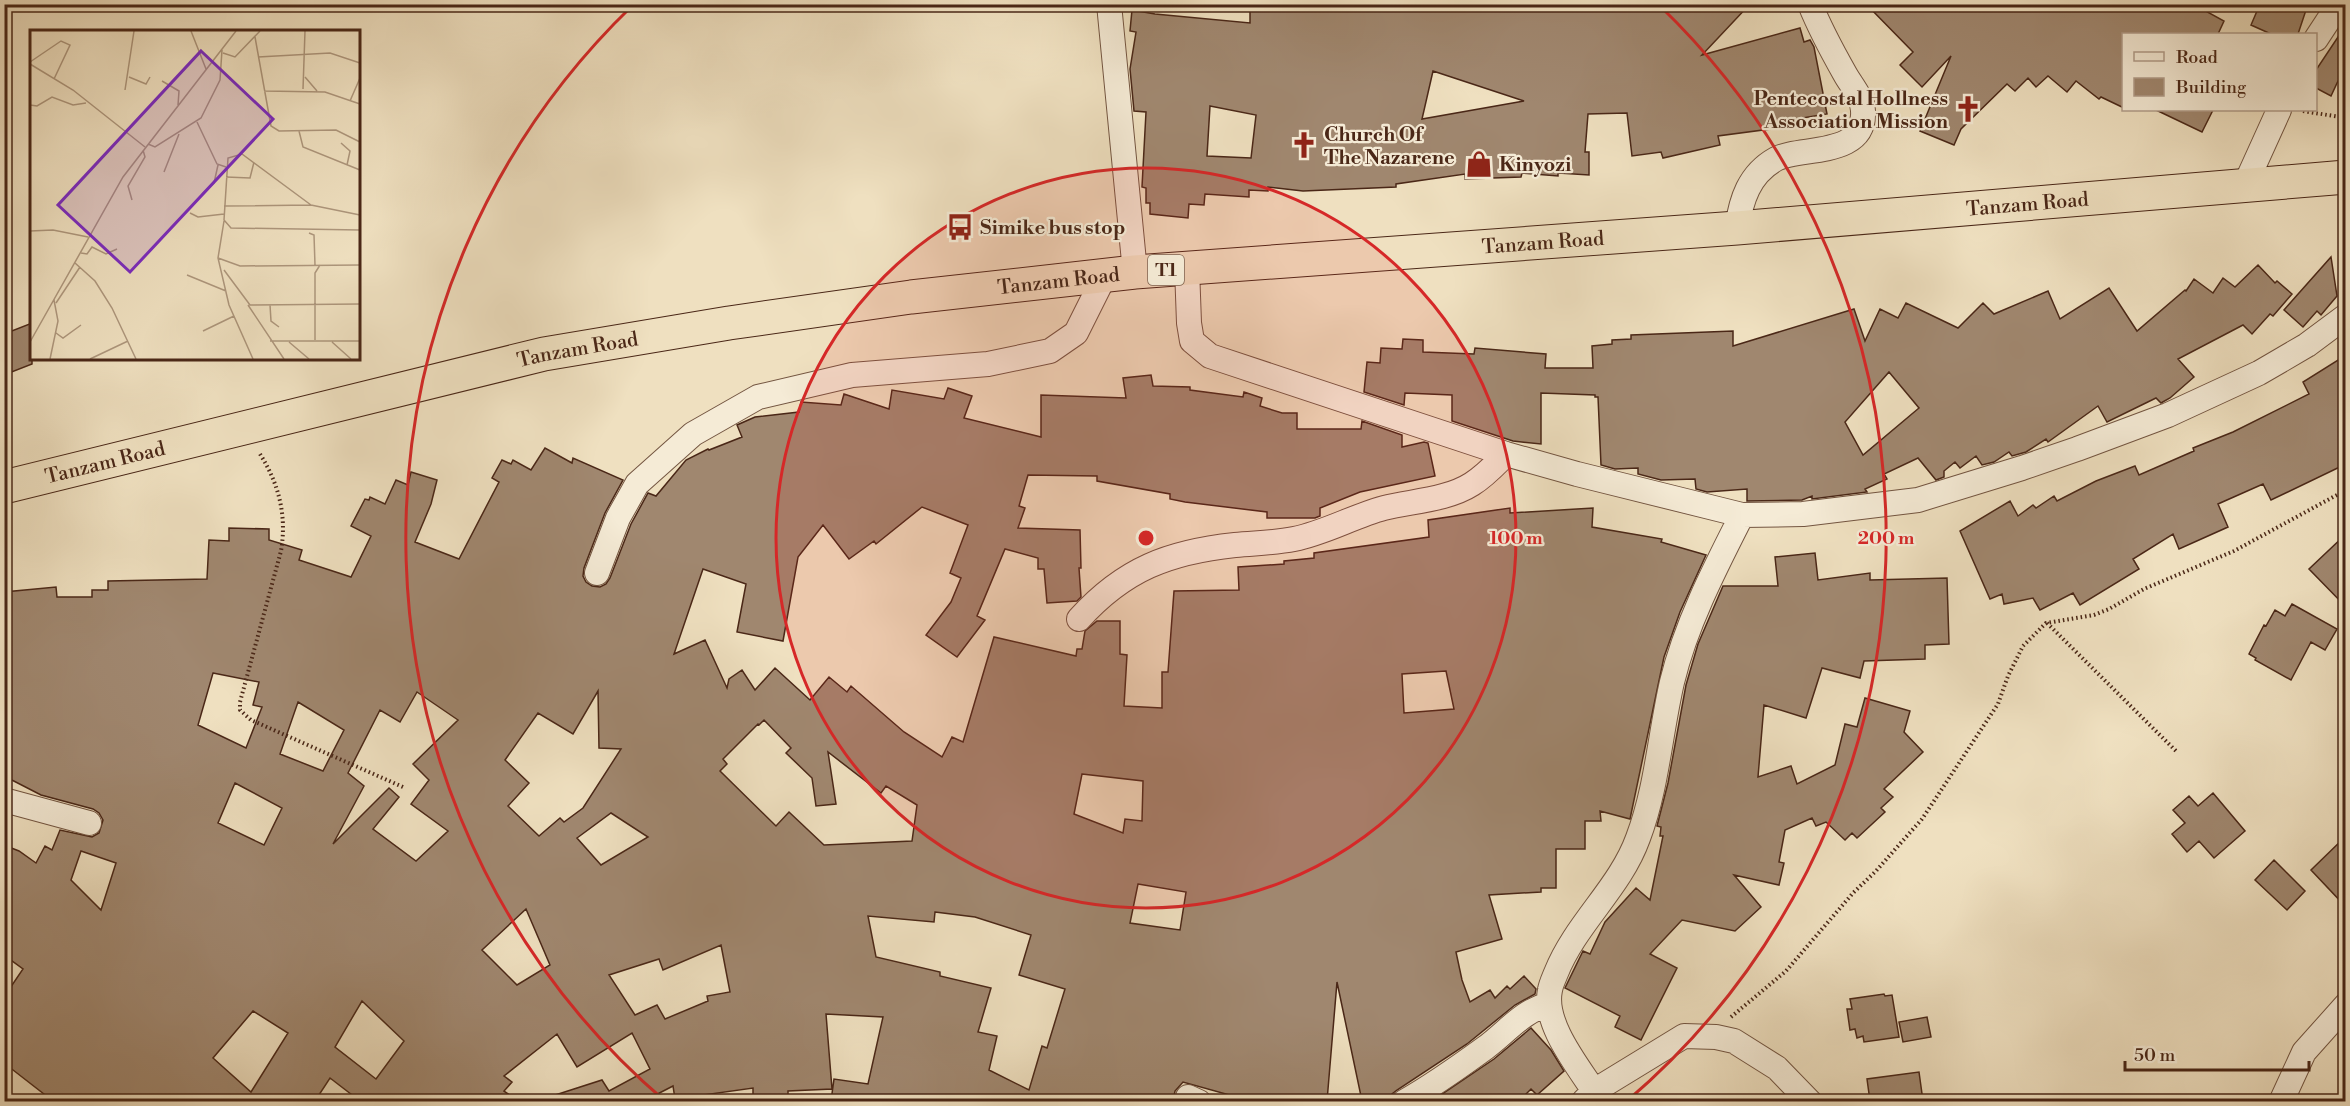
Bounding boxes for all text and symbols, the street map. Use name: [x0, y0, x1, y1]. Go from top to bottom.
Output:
inset map: [30, 30, 360, 360]
legend: [2122, 33, 2317, 111]
text: Road: [2176, 46, 2219, 69]
text: Building: [2175, 76, 2247, 99]
place label: Pentecostal Hollness Association Mission: [1753, 87, 1949, 135]
church icon: Pentecostal Hollness Association Mission: [1953, 94, 1983, 124]
place label: Church Of The Nazarene: [1324, 123, 1455, 171]
church icon: Church Of The Nazarene: [1289, 130, 1319, 160]
shop icon: Kinyozi: [1464, 149, 1494, 179]
place label: Kinyozi: [1499, 153, 1572, 178]
street label: Tanzam Road: [1965, 188, 2090, 223]
bus stop icon: Simike bus stop: [945, 212, 975, 242]
place label: Simike bus stop: [980, 216, 1126, 241]
street label: Tanzam Road: [1481, 227, 1606, 261]
road number: T1: [1148, 255, 1184, 285]
street label: Tanzam Road: [996, 263, 1122, 301]
street label: Tanzam Road: [515, 327, 641, 374]
street label: Tanzam Road: [43, 437, 169, 490]
text: 100 m: [1489, 527, 1543, 550]
text: 200 m: [1858, 527, 1915, 550]
centre of rings: [1136, 528, 1156, 548]
scale bar: [2125, 1034, 2310, 1072]
text: 50 m: [2134, 1044, 2176, 1067]

